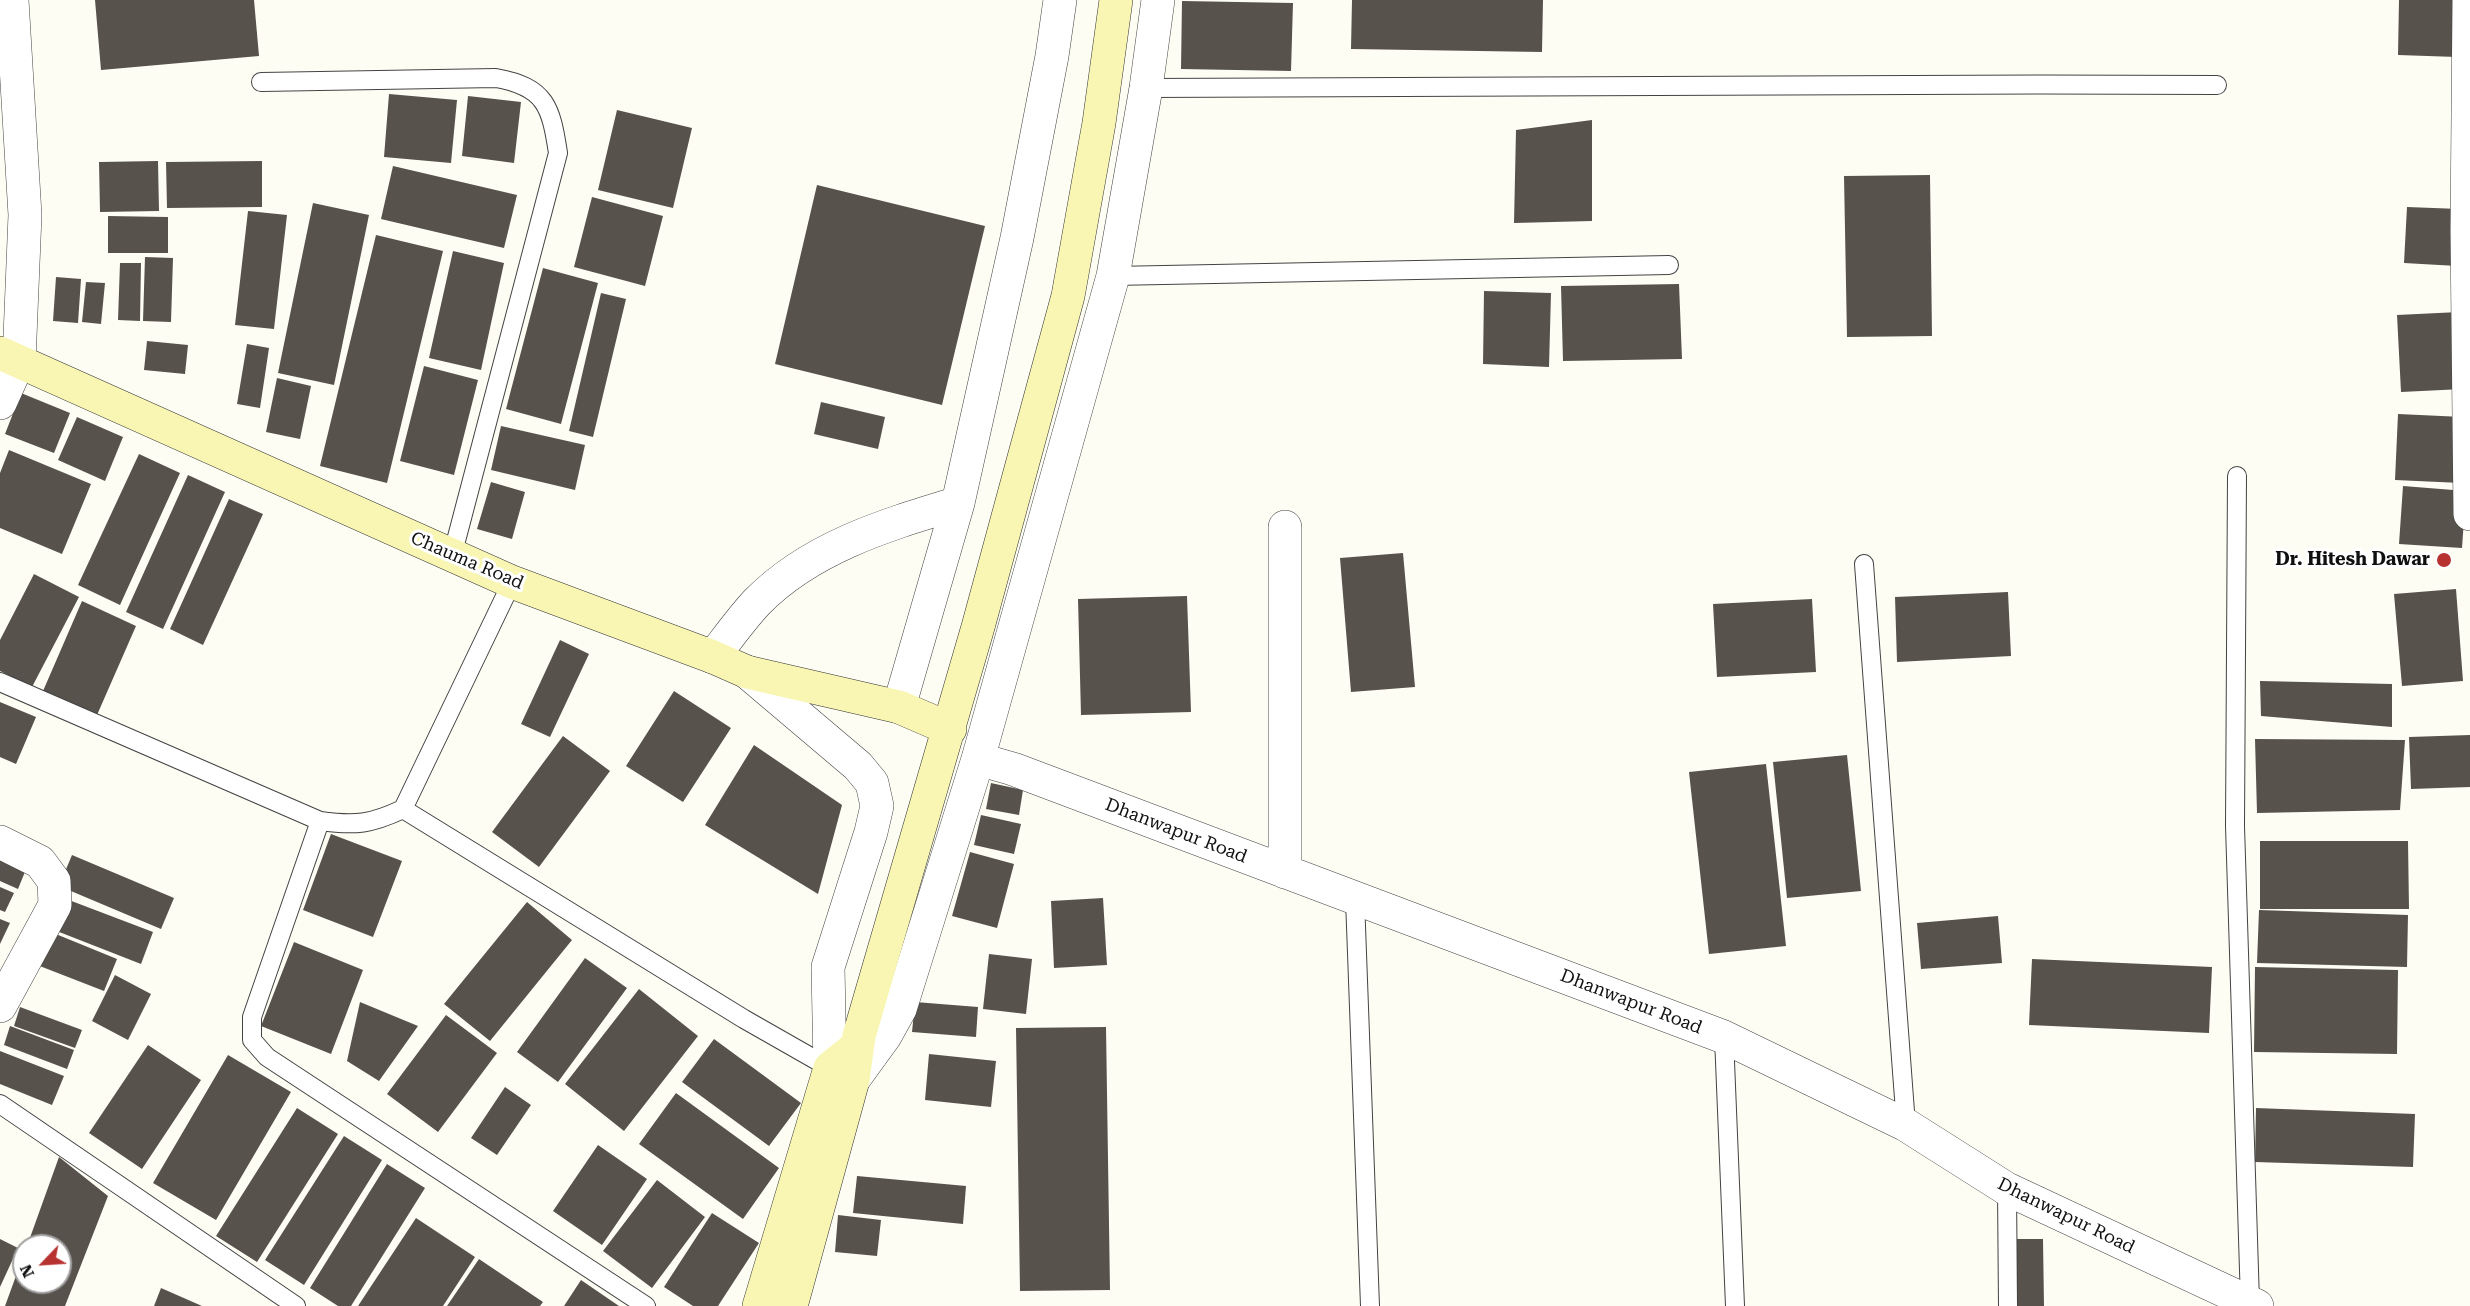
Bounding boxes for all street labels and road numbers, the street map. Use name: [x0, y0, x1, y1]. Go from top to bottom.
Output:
street label: Chauma Road: [407, 528, 527, 594]
street label: Dhanwapur Road: [1102, 794, 1250, 868]
street label: Dhanwapur Road: [1557, 965, 1705, 1039]
street label: Dhanwapur Road: [1994, 1173, 2138, 1259]

